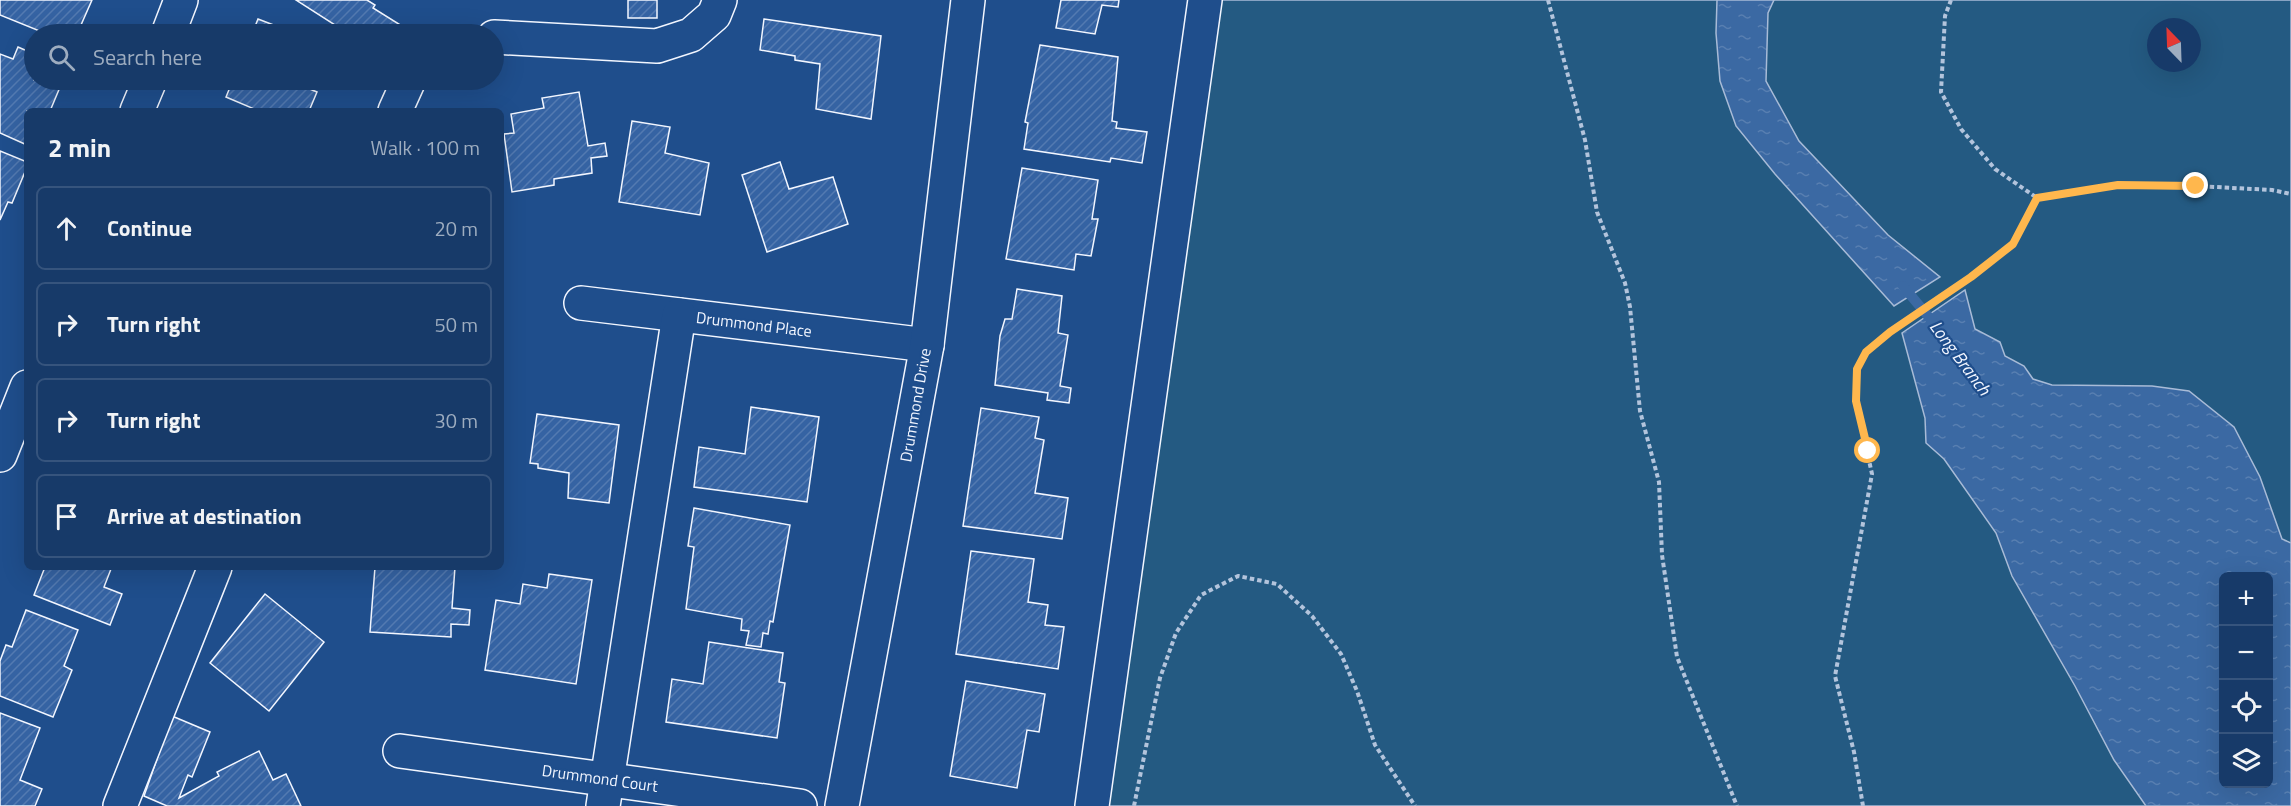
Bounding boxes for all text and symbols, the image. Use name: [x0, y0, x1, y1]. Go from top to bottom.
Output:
north arrow: [2147, 18, 2201, 72]
search box: [24, 24, 504, 90]
text: Search here: [93, 40, 202, 74]
icon: search: [45, 41, 78, 74]
text: 2 min: [48, 128, 111, 167]
text: Walk · 100 m: [371, 132, 480, 163]
route end: [2182, 172, 2208, 198]
text: Continue: [107, 211, 192, 245]
icon: ahead: [50, 212, 83, 245]
text: 20 m: [434, 213, 478, 244]
street label: Drummond Place: [695, 305, 813, 343]
text: Turn right: [107, 307, 201, 341]
icon: right: [50, 308, 83, 341]
text: 50 m: [434, 309, 478, 340]
water label: Long Branch: [1923, 314, 1998, 402]
street label: Drummond Drive: [893, 346, 937, 464]
text: Turn right: [107, 403, 201, 437]
icon: right: [50, 404, 83, 437]
text: 30 m: [434, 405, 478, 436]
route start: [1854, 437, 1880, 463]
text: Arrive at destination: [107, 499, 302, 533]
icon: arrive: [50, 500, 83, 533]
map controls: [2219, 572, 2273, 788]
button: +: [2219, 572, 2273, 626]
button: −: [2219, 626, 2273, 680]
button: locate: [2219, 680, 2273, 734]
button: layers: [2219, 734, 2273, 788]
street label: Drummond Court: [541, 758, 660, 798]

